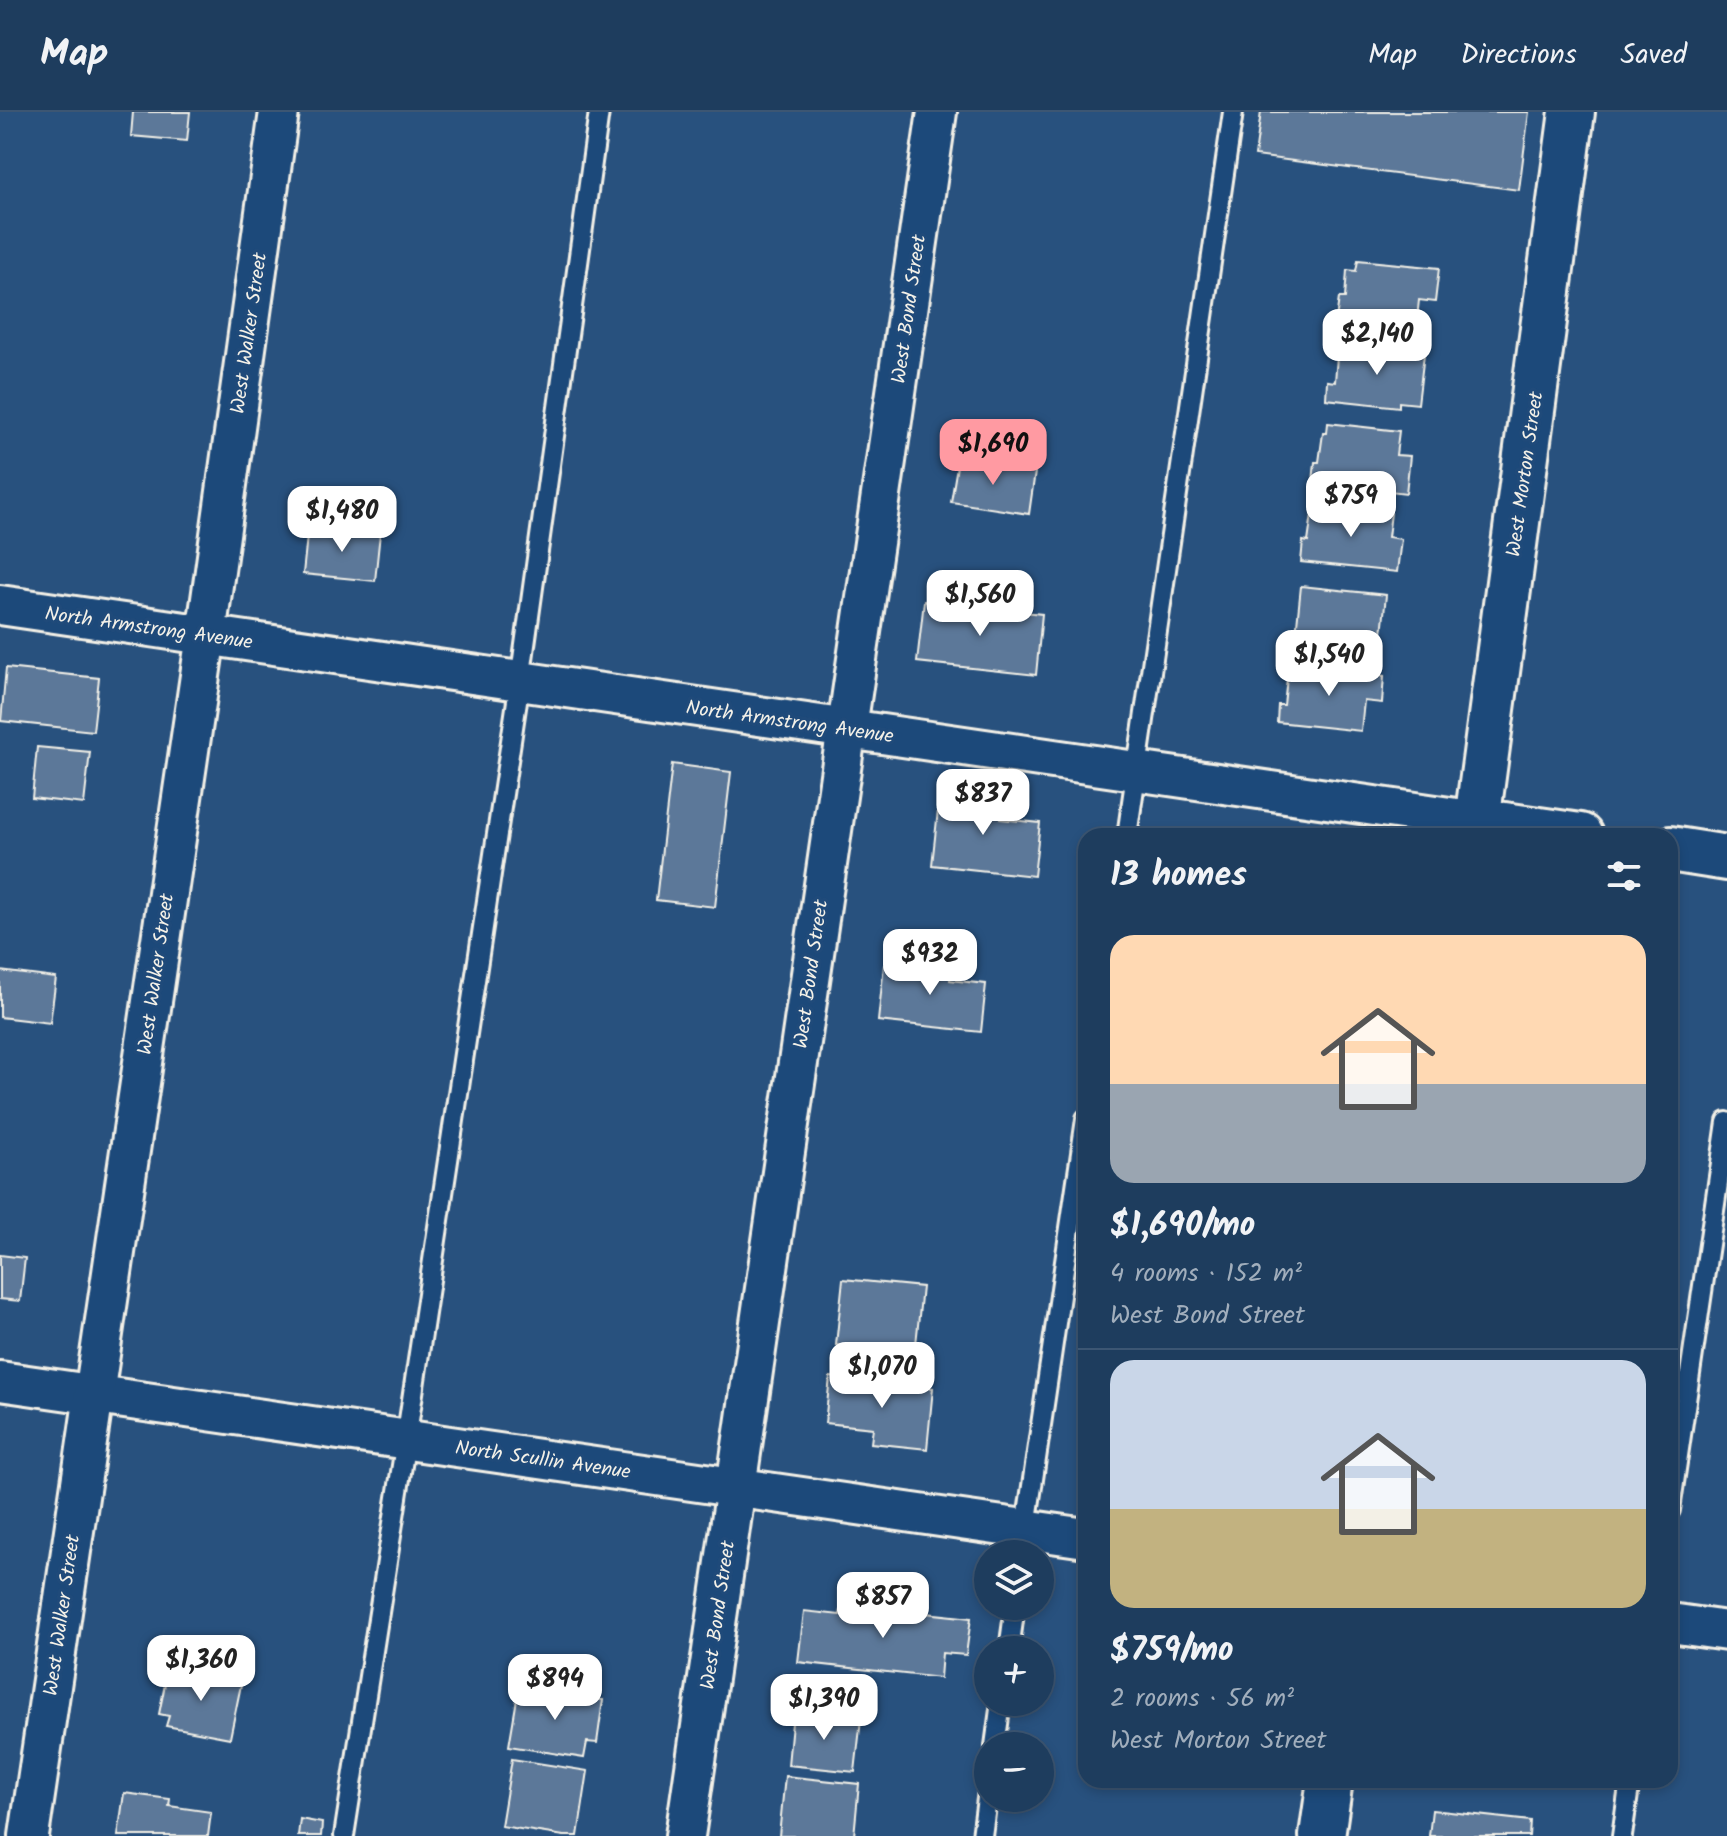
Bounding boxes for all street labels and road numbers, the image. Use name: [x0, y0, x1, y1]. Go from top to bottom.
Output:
street label: West Bond Street: [884, 232, 936, 386]
street label: West Walker Street: [223, 250, 277, 416]
street label: West Morton Street: [1499, 389, 1553, 559]
street label: North Armstrong Avenue: [43, 599, 255, 659]
street label: North Armstrong Avenue: [684, 693, 896, 753]
street label: West Walker Street: [130, 891, 184, 1057]
street label: West Bond Street: [786, 897, 838, 1051]
street label: North Scullin Avenue: [453, 1433, 633, 1489]
street label: West Walker Street: [36, 1532, 90, 1698]
street label: West Bond Street: [693, 1538, 745, 1692]

